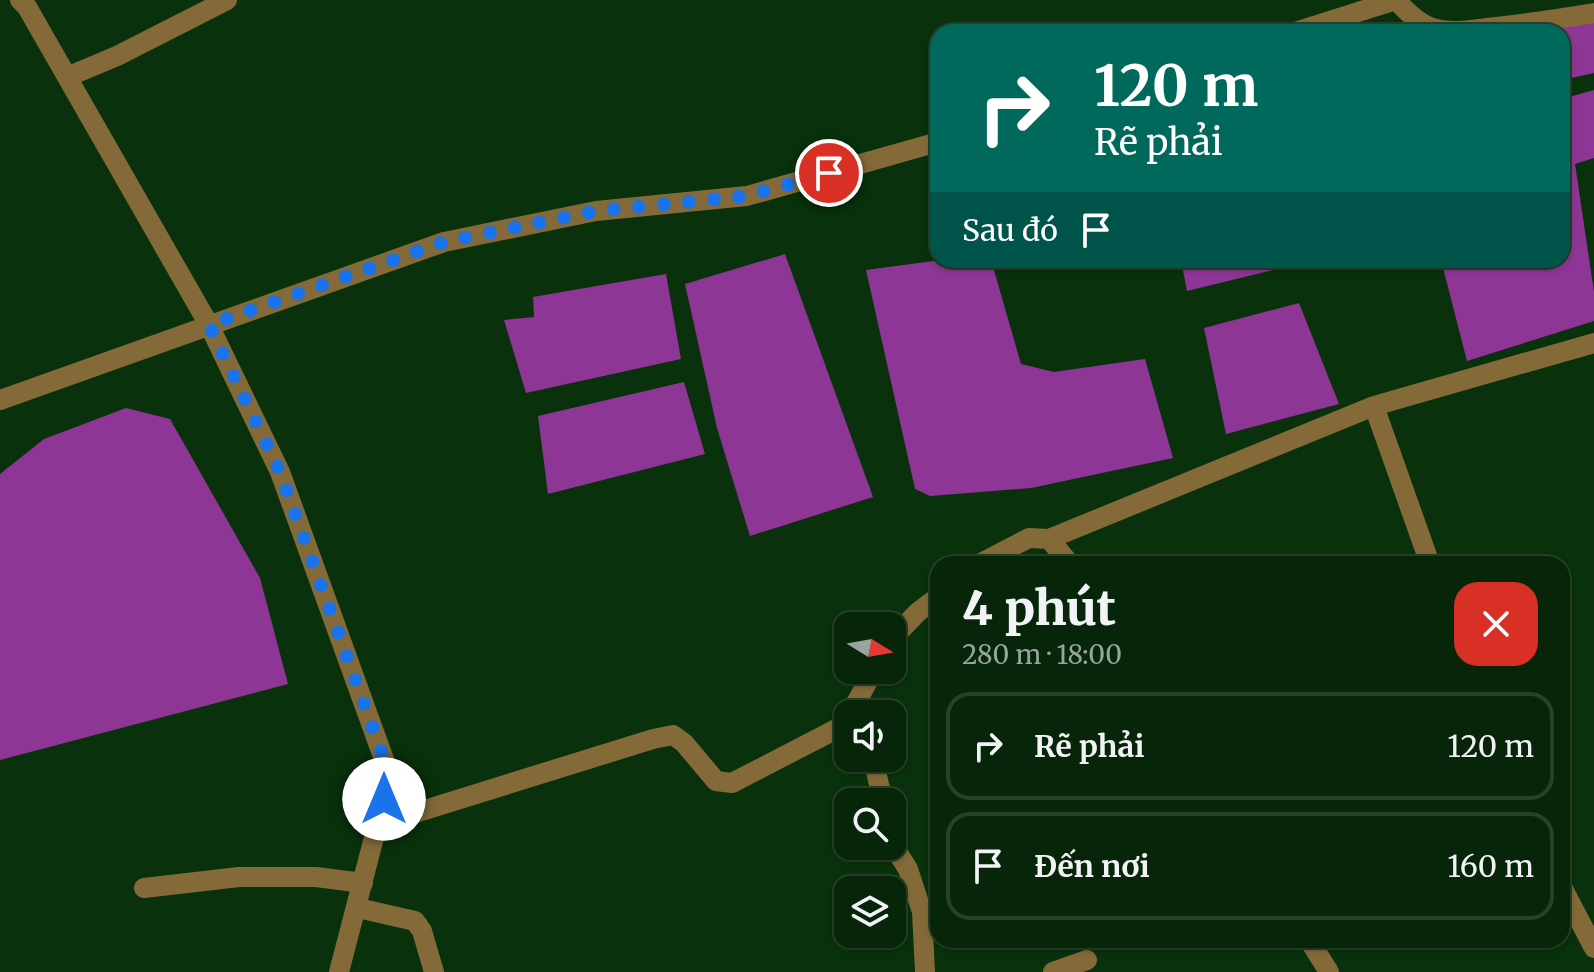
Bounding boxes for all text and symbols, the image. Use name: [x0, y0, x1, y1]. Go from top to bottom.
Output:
text: 120 m: [1094, 51, 1258, 121]
icon: right: [962, 56, 1066, 160]
text: Rẽ phải: [1094, 120, 1223, 165]
pin: [795, 139, 863, 207]
icon: arrive: [807, 151, 851, 195]
icon: arrive: [1074, 208, 1118, 252]
text: Sau đó: [962, 211, 1058, 249]
text: 4 phút: [962, 578, 1116, 638]
button: close: [1454, 582, 1538, 666]
north arrow: [834, 612, 906, 684]
map controls: [834, 612, 906, 948]
text: 280 m · 18:00: [962, 638, 1122, 671]
button: sound: [834, 700, 906, 772]
icon: right: [966, 724, 1010, 768]
text: Rẽ phải: [1034, 727, 1144, 765]
text: 120 m: [1447, 727, 1534, 765]
position arrow: [342, 757, 426, 841]
button: search: [834, 788, 906, 860]
icon: arrive: [966, 844, 1010, 888]
text: Đến nơi: [1034, 847, 1150, 885]
text: 160 m: [1447, 847, 1534, 885]
button: layers: [834, 876, 906, 948]

